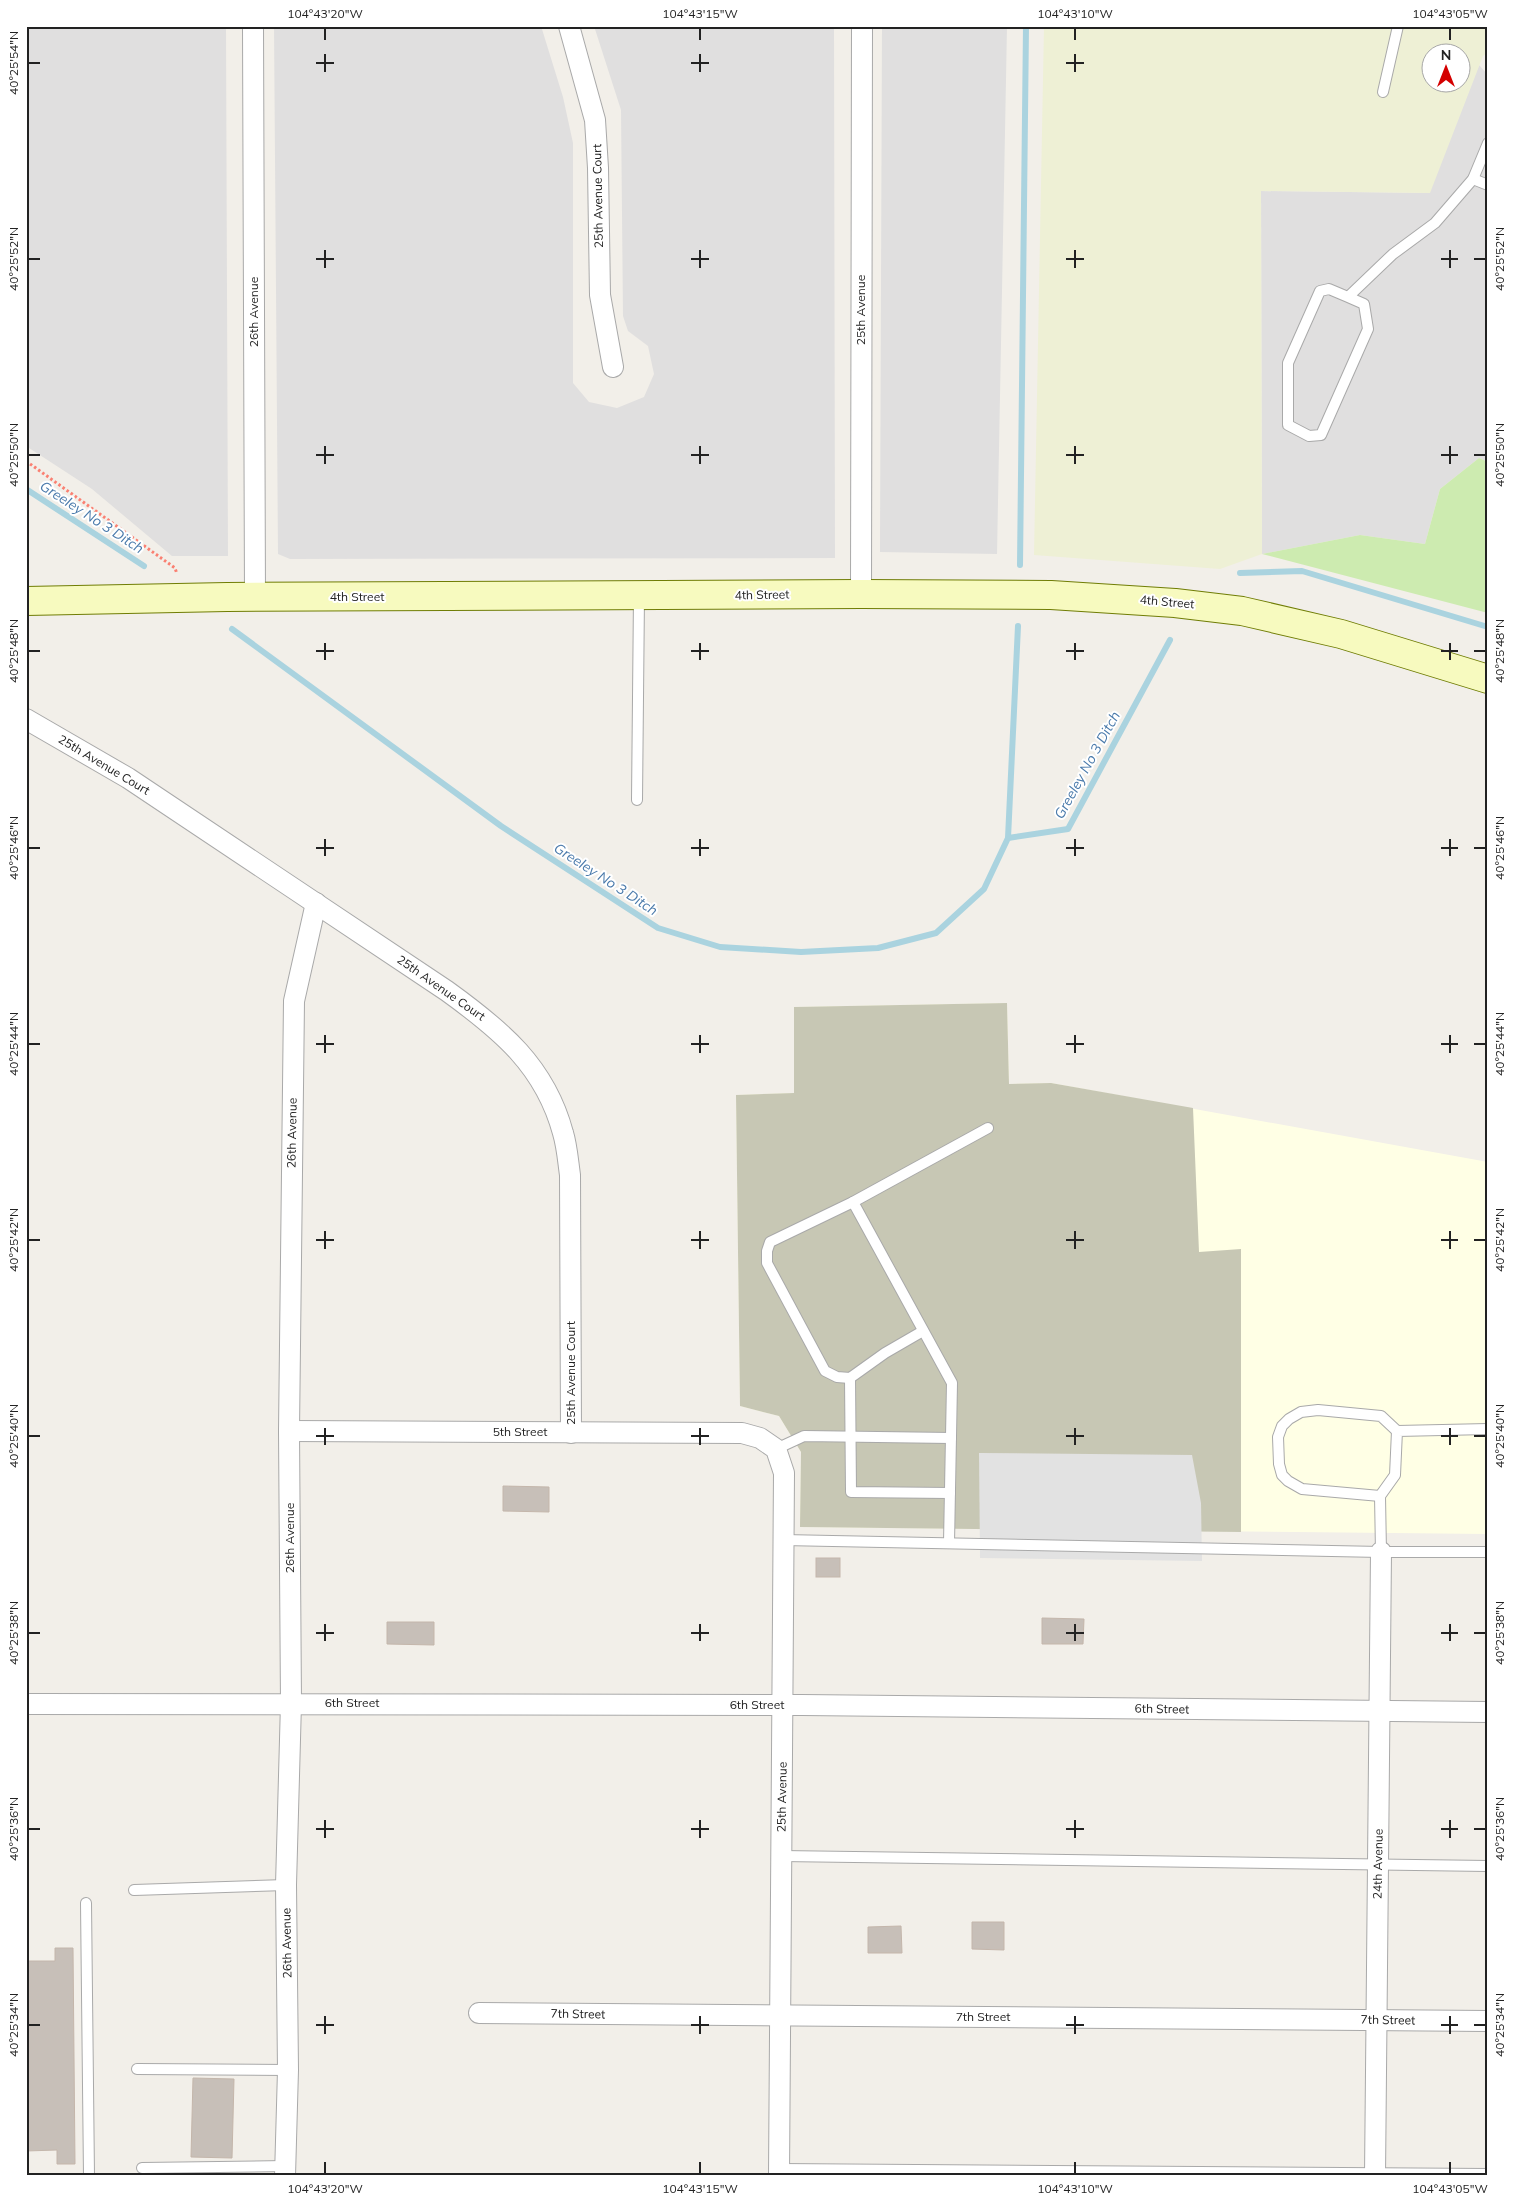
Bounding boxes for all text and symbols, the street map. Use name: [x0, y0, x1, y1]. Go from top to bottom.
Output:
text: 104°43'20"W: [287, 6, 363, 21]
text: 104°43'15"W: [662, 6, 738, 21]
text: 104°43'10"W: [1037, 6, 1113, 21]
text: 104°43'05"W: [1412, 6, 1488, 21]
text: 40°25'54"N: [6, 31, 21, 95]
north arrow: [1422, 42, 1472, 92]
text: N: [1441, 46, 1451, 64]
street label: 25th Avenue Court: [589, 144, 606, 248]
text: 40°25'52"N: [6, 227, 21, 291]
text: 40°25'52"N: [1492, 227, 1507, 291]
street label: 25th Avenue: [853, 275, 868, 345]
street label: 26th Avenue: [246, 277, 261, 347]
text: 40°25'50"N: [6, 423, 21, 487]
text: 40°25'50"N: [1492, 423, 1507, 487]
water label: Greeley No 3 Ditch: [37, 477, 147, 557]
street label: 4th Street: [734, 587, 789, 602]
street label: 4th Street: [330, 589, 384, 604]
street label: 4th Street: [1139, 592, 1195, 611]
text: 40°25'48"N: [6, 619, 21, 683]
text: 40°25'48"N: [1492, 619, 1507, 683]
water label: Greeley No 3 Ditch: [1050, 708, 1124, 822]
street label: 25th Avenue Court: [56, 731, 153, 798]
text: 40°25'46"N: [6, 816, 21, 880]
text: 40°25'46"N: [1492, 816, 1507, 880]
water label: Greeley No 3 Ditch: [551, 839, 661, 919]
street label: 25th Avenue Court: [394, 952, 488, 1024]
text: 40°25'44"N: [6, 1012, 21, 1076]
text: 40°25'44"N: [1492, 1012, 1507, 1076]
street label: 26th Avenue: [283, 1098, 300, 1168]
text: 40°25'42"N: [6, 1208, 21, 1272]
text: 40°25'42"N: [1492, 1208, 1507, 1272]
street label: 25th Avenue Court: [563, 1321, 578, 1425]
text: 40°25'40"N: [6, 1404, 21, 1468]
text: 40°25'40"N: [1492, 1404, 1507, 1468]
street label: 5th Street: [493, 1424, 547, 1439]
street label: 26th Avenue: [282, 1503, 297, 1573]
text: 40°25'38"N: [6, 1601, 21, 1665]
text: 40°25'38"N: [1492, 1601, 1507, 1665]
street label: 6th Street: [325, 1695, 379, 1710]
street label: 6th Street: [730, 1697, 784, 1712]
street label: 6th Street: [1135, 1701, 1190, 1716]
street label: 25th Avenue: [773, 1762, 790, 1832]
text: 40°25'36"N: [6, 1797, 21, 1861]
text: 40°25'36"N: [1492, 1797, 1507, 1861]
street label: 24th Avenue: [1369, 1829, 1386, 1899]
street label: 26th Avenue: [278, 1908, 295, 1978]
text: 40°25'34"N: [6, 1993, 21, 2057]
text: 40°25'34"N: [1492, 1993, 1507, 2057]
street label: 7th Street: [551, 2006, 606, 2021]
street label: 7th Street: [956, 2009, 1010, 2024]
street label: 7th Street: [1361, 2012, 1416, 2027]
text: 104°43'20"W: [287, 2181, 363, 2196]
text: 104°43'15"W: [662, 2181, 738, 2196]
text: 104°43'10"W: [1037, 2181, 1113, 2196]
text: 104°43'05"W: [1412, 2181, 1488, 2196]

